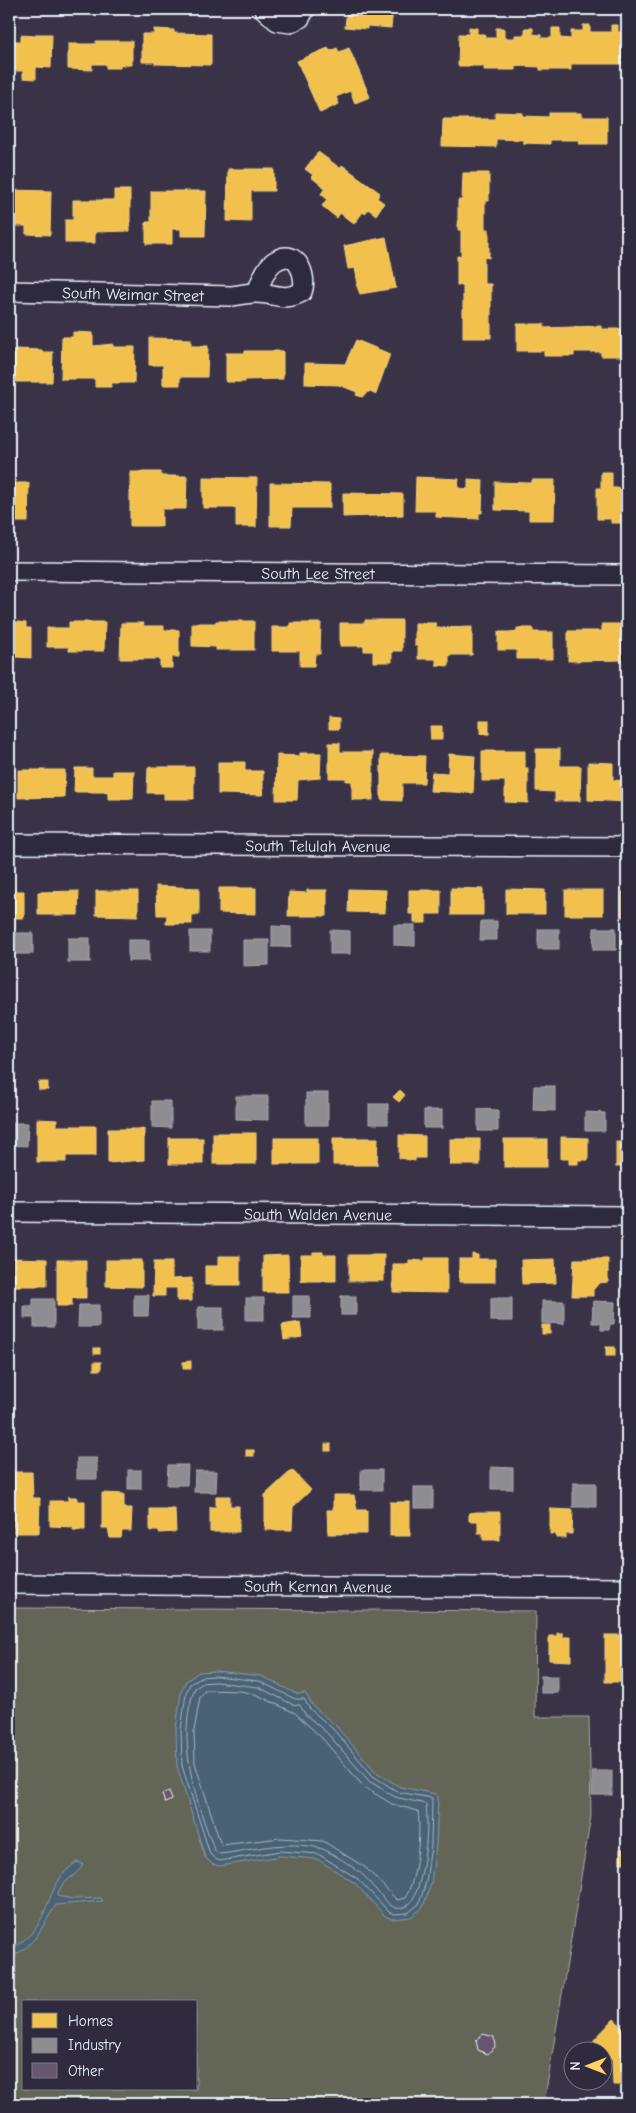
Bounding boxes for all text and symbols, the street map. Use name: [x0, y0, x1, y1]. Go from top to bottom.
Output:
street label: South Weimar Street: [62, 284, 204, 305]
street label: South Lee Street: [261, 565, 375, 583]
street label: South Telulah Avenue: [245, 837, 391, 856]
street label: South Walden Avenue: [244, 1206, 392, 1224]
street label: South Kernan Avenue: [244, 1578, 392, 1596]
legend: [22, 2000, 198, 2090]
text: Homes: [68, 2012, 113, 2030]
text: Industry: [68, 2036, 121, 2054]
north arrow: [564, 2040, 614, 2090]
text: N: [567, 2061, 584, 2071]
text: Other: [68, 2062, 103, 2080]

